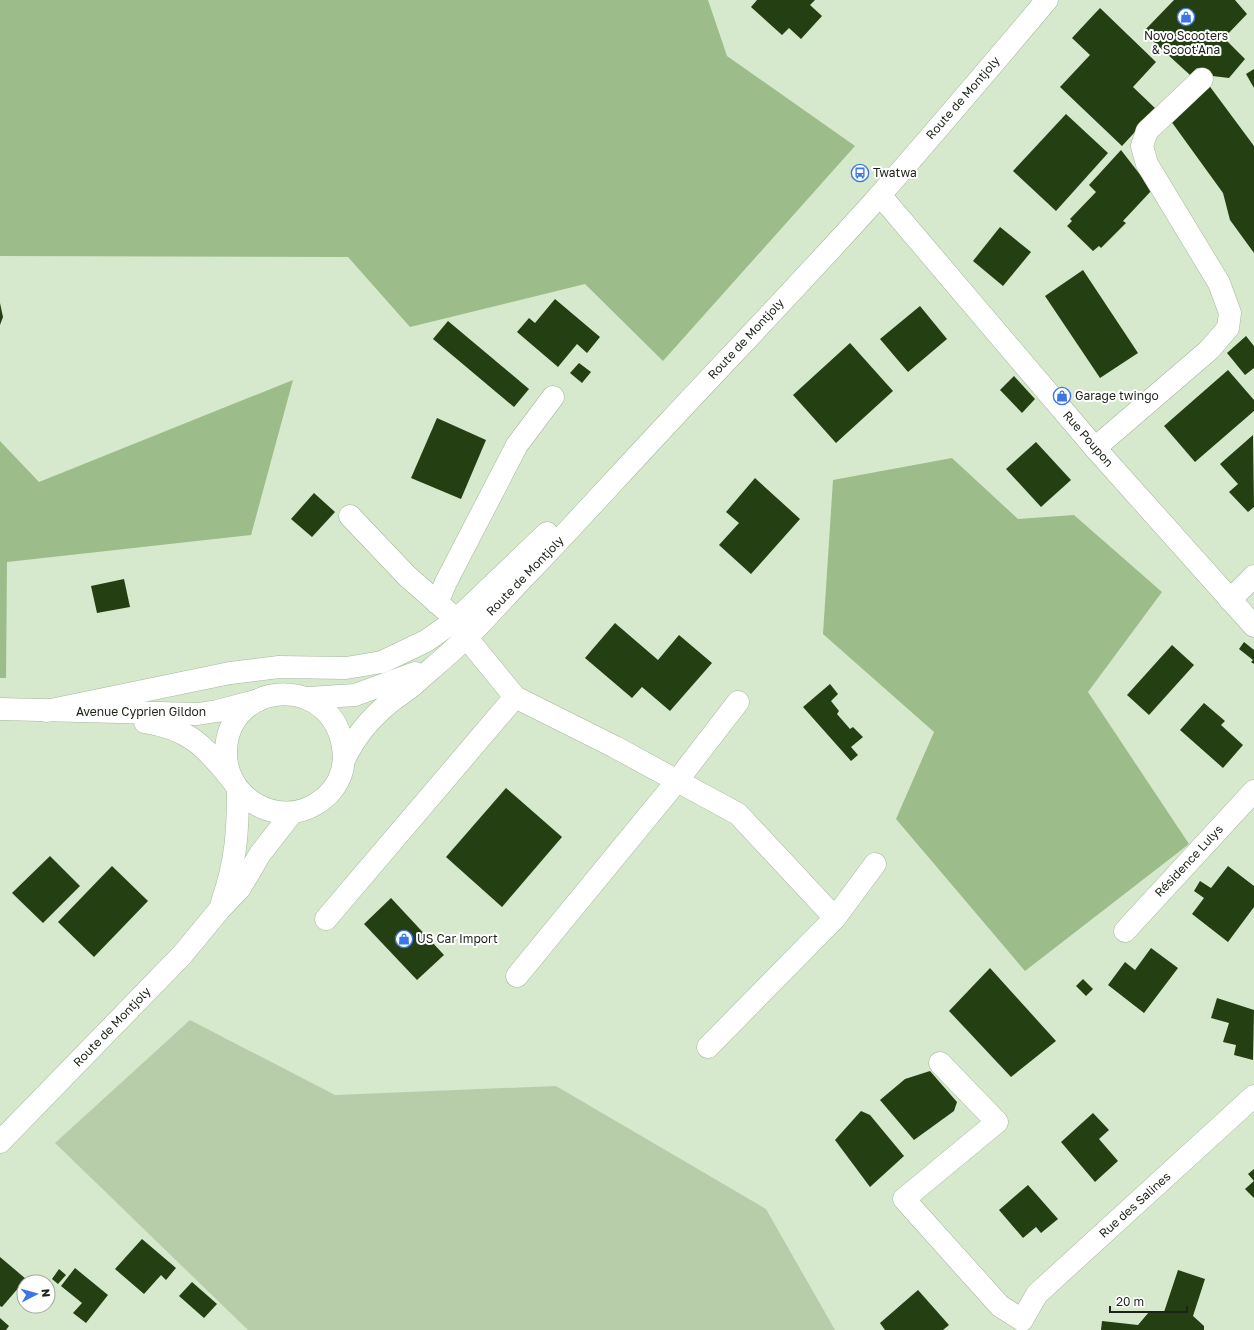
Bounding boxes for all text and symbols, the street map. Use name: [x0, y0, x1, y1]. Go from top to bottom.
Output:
shop icon: Novo Scooters & Scoot'Ana: [1176, 7, 1196, 27]
place label: Novo Scooters & Scoot'Ana: [1144, 28, 1228, 57]
street label: Route de Montjoly: [923, 53, 1003, 142]
bus stop icon: Twatwa: [850, 163, 870, 183]
place label: Twatwa: [873, 165, 917, 180]
street label: Route de Montjoly: [704, 295, 787, 382]
shop icon: Garage twingo: [1052, 386, 1072, 406]
place label: Garage twingo: [1075, 388, 1159, 403]
street label: Rue Poupon: [1060, 408, 1117, 470]
street label: Route de Montjoly: [483, 533, 567, 619]
street label: Avenue Cyprien Gildon: [76, 704, 206, 719]
street label: Résidence Lulys: [1151, 821, 1226, 900]
shop icon: US Car Import: [394, 929, 414, 949]
place label: US Car Import: [417, 931, 498, 946]
street label: Route de Montjoly: [70, 984, 154, 1070]
street label: Rue des Salines: [1096, 1169, 1174, 1241]
north arrow: [16, 1274, 56, 1314]
text: N: [40, 1288, 53, 1298]
scale bar: [1110, 1288, 1187, 1314]
text: 20 m: [1116, 1294, 1144, 1309]

